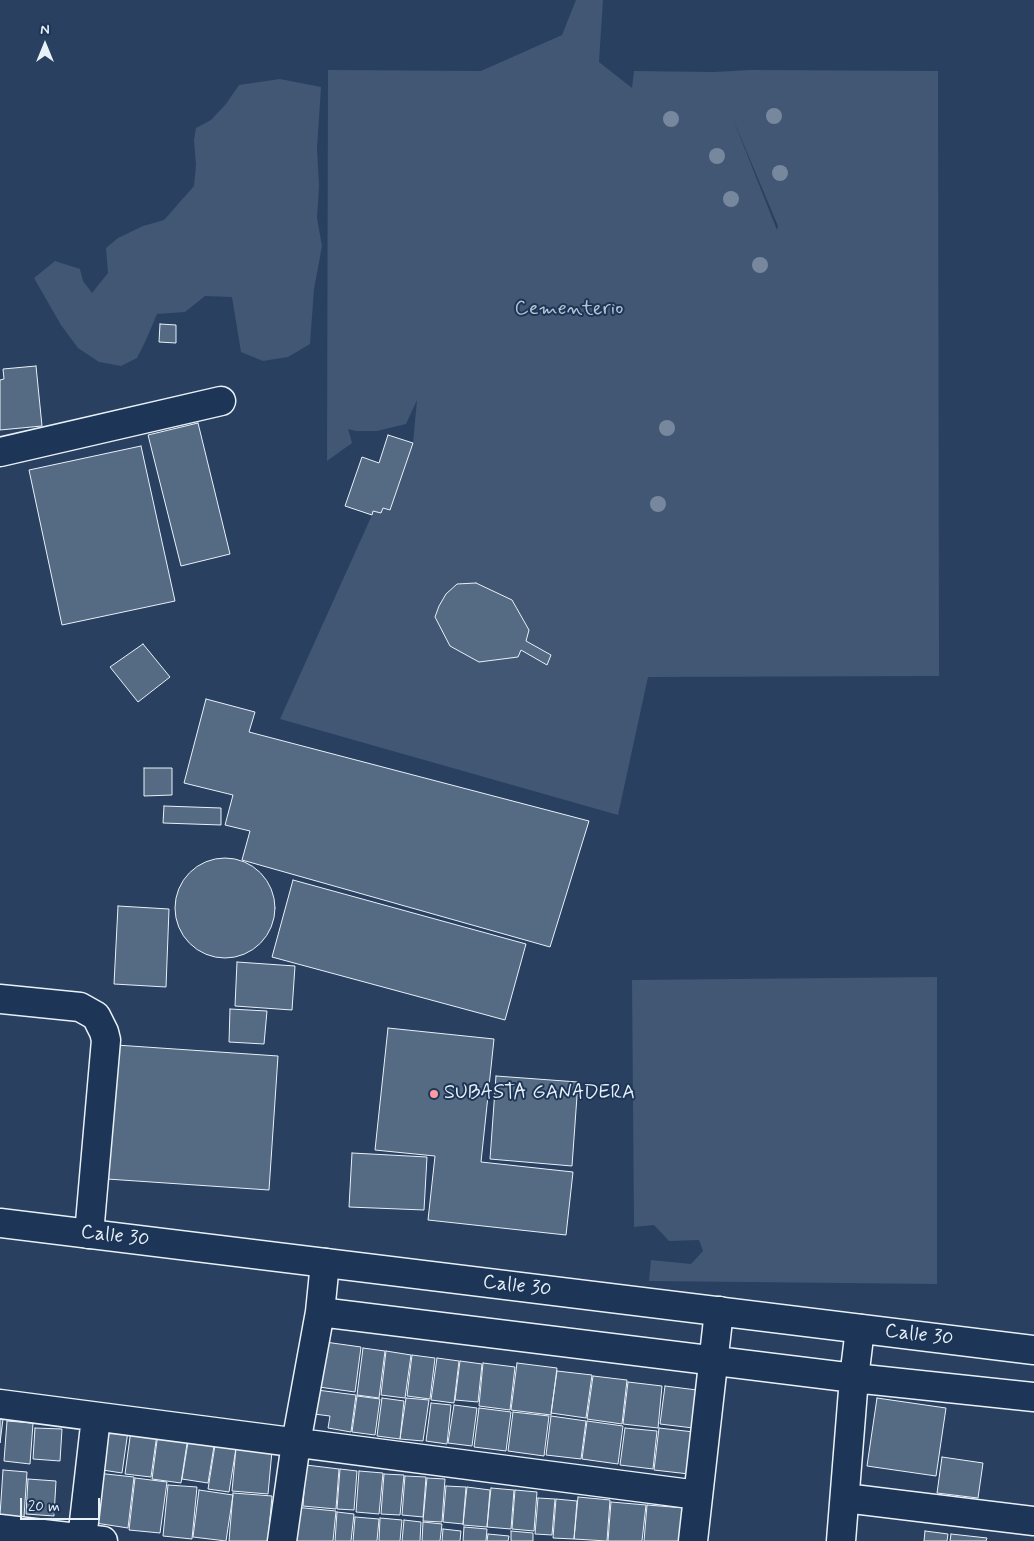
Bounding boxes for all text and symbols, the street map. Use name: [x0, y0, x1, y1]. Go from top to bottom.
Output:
north arrow: [20, 20, 70, 70]
text: N: [40, 21, 50, 39]
park label: Cementerio: [515, 298, 623, 322]
place label: SUBASTA GANADERA: [444, 1082, 635, 1106]
marker: SUBASTA GANADERA: [428, 1088, 440, 1100]
street label: Calle 30: [79, 1221, 151, 1253]
street label: Calle 30: [481, 1271, 553, 1303]
street label: Calle 30: [883, 1320, 955, 1352]
scale bar: [22, 1488, 102, 1520]
text: 20 m: [28, 1497, 60, 1517]

